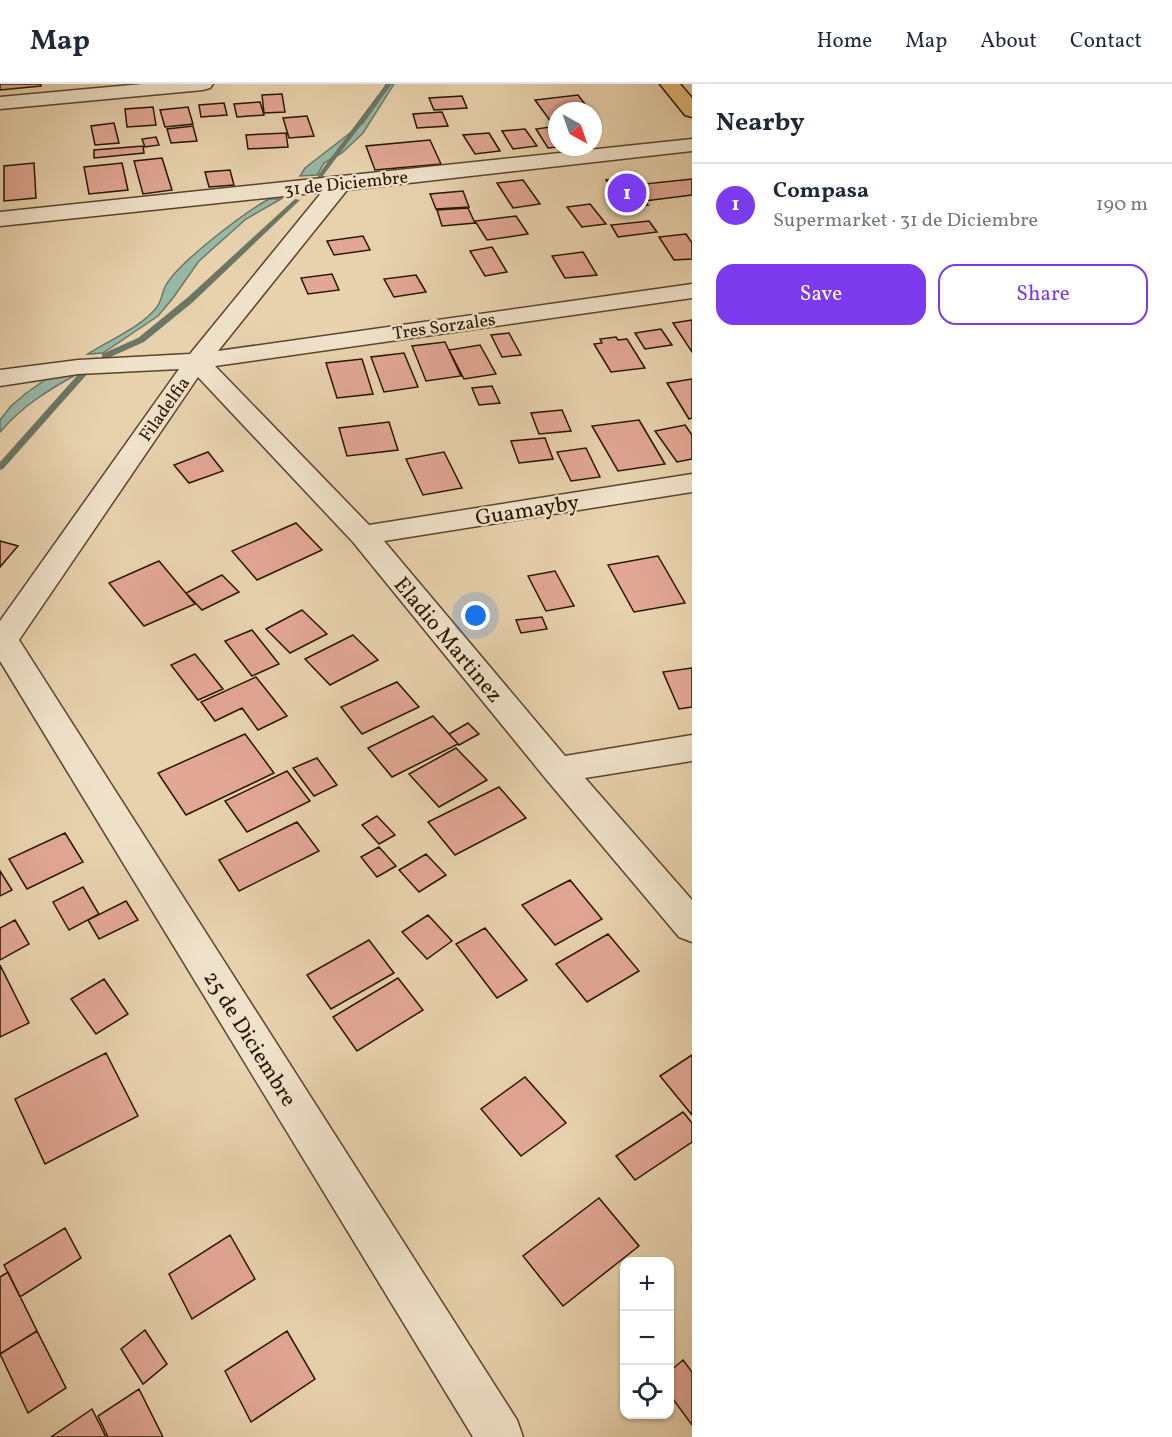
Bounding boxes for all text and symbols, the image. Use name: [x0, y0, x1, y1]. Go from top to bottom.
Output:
text: Map: [30, 22, 90, 61]
text: Home: [817, 27, 872, 56]
text: Map: [905, 27, 947, 56]
text: About: [980, 27, 1037, 56]
text: Contact: [1070, 27, 1142, 56]
north arrow: [548, 102, 602, 156]
text: Nearby: [716, 105, 805, 141]
street label: 31 de Diciembre: [283, 166, 409, 203]
pin: 1: [608, 170, 646, 216]
text: Compasa: [773, 176, 869, 207]
text: 1: [731, 191, 740, 219]
text: 190 m: [1096, 191, 1148, 219]
text: Supermarket · 31 de Diciembre: [773, 207, 1038, 235]
button: Save: [716, 264, 926, 325]
button: Share: [938, 264, 1148, 325]
street label: Tres Sorzales: [391, 308, 497, 347]
street label: Filadelfia: [134, 373, 197, 447]
street label: Guamayby: [473, 488, 582, 535]
street label: Eladio Martinez: [385, 571, 509, 710]
your location: [461, 601, 490, 630]
street label: 25 de Diciembre: [195, 965, 303, 1113]
map controls: [620, 1257, 674, 1419]
button: +: [620, 1257, 674, 1311]
button: −: [620, 1311, 674, 1365]
button: locate: [620, 1365, 674, 1419]

